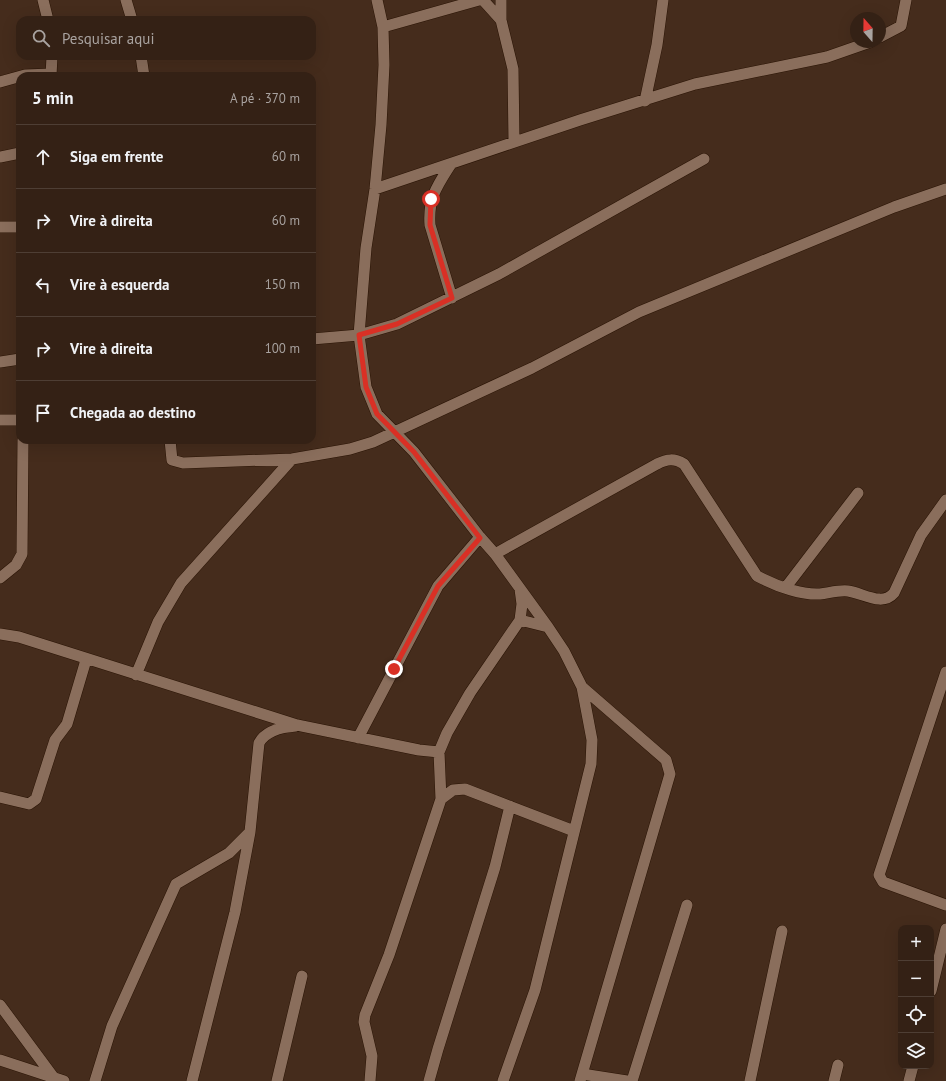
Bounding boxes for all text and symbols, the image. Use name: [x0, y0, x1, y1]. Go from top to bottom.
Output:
north arrow: [850, 12, 886, 48]
search box: [16, 16, 316, 60]
icon: search: [30, 27, 52, 49]
text: Pesquisar aqui: [62, 29, 154, 48]
text: 5 min: [32, 87, 73, 109]
text: A pé · 370 m: [230, 90, 300, 107]
icon: ahead: [32, 146, 54, 168]
text: Siga em frente: [70, 147, 163, 166]
text: 60 m: [272, 148, 300, 165]
route start: [422, 190, 440, 208]
icon: right: [32, 210, 54, 232]
text: Vire à direita: [70, 211, 153, 230]
text: 60 m: [272, 212, 300, 229]
icon: left: [32, 274, 54, 296]
text: Vire à esquerda: [70, 275, 169, 294]
text: 150 m: [265, 276, 300, 293]
icon: right: [32, 338, 54, 360]
text: Vire à direita: [70, 339, 153, 358]
text: 100 m: [265, 340, 300, 357]
icon: arrive: [32, 402, 54, 424]
text: Chegada ao destino: [70, 403, 196, 422]
route end: [385, 660, 403, 678]
map controls: [898, 925, 934, 1069]
button: +: [898, 925, 934, 961]
button: −: [898, 961, 934, 997]
button: locate: [898, 997, 934, 1033]
button: layers: [898, 1033, 934, 1069]

